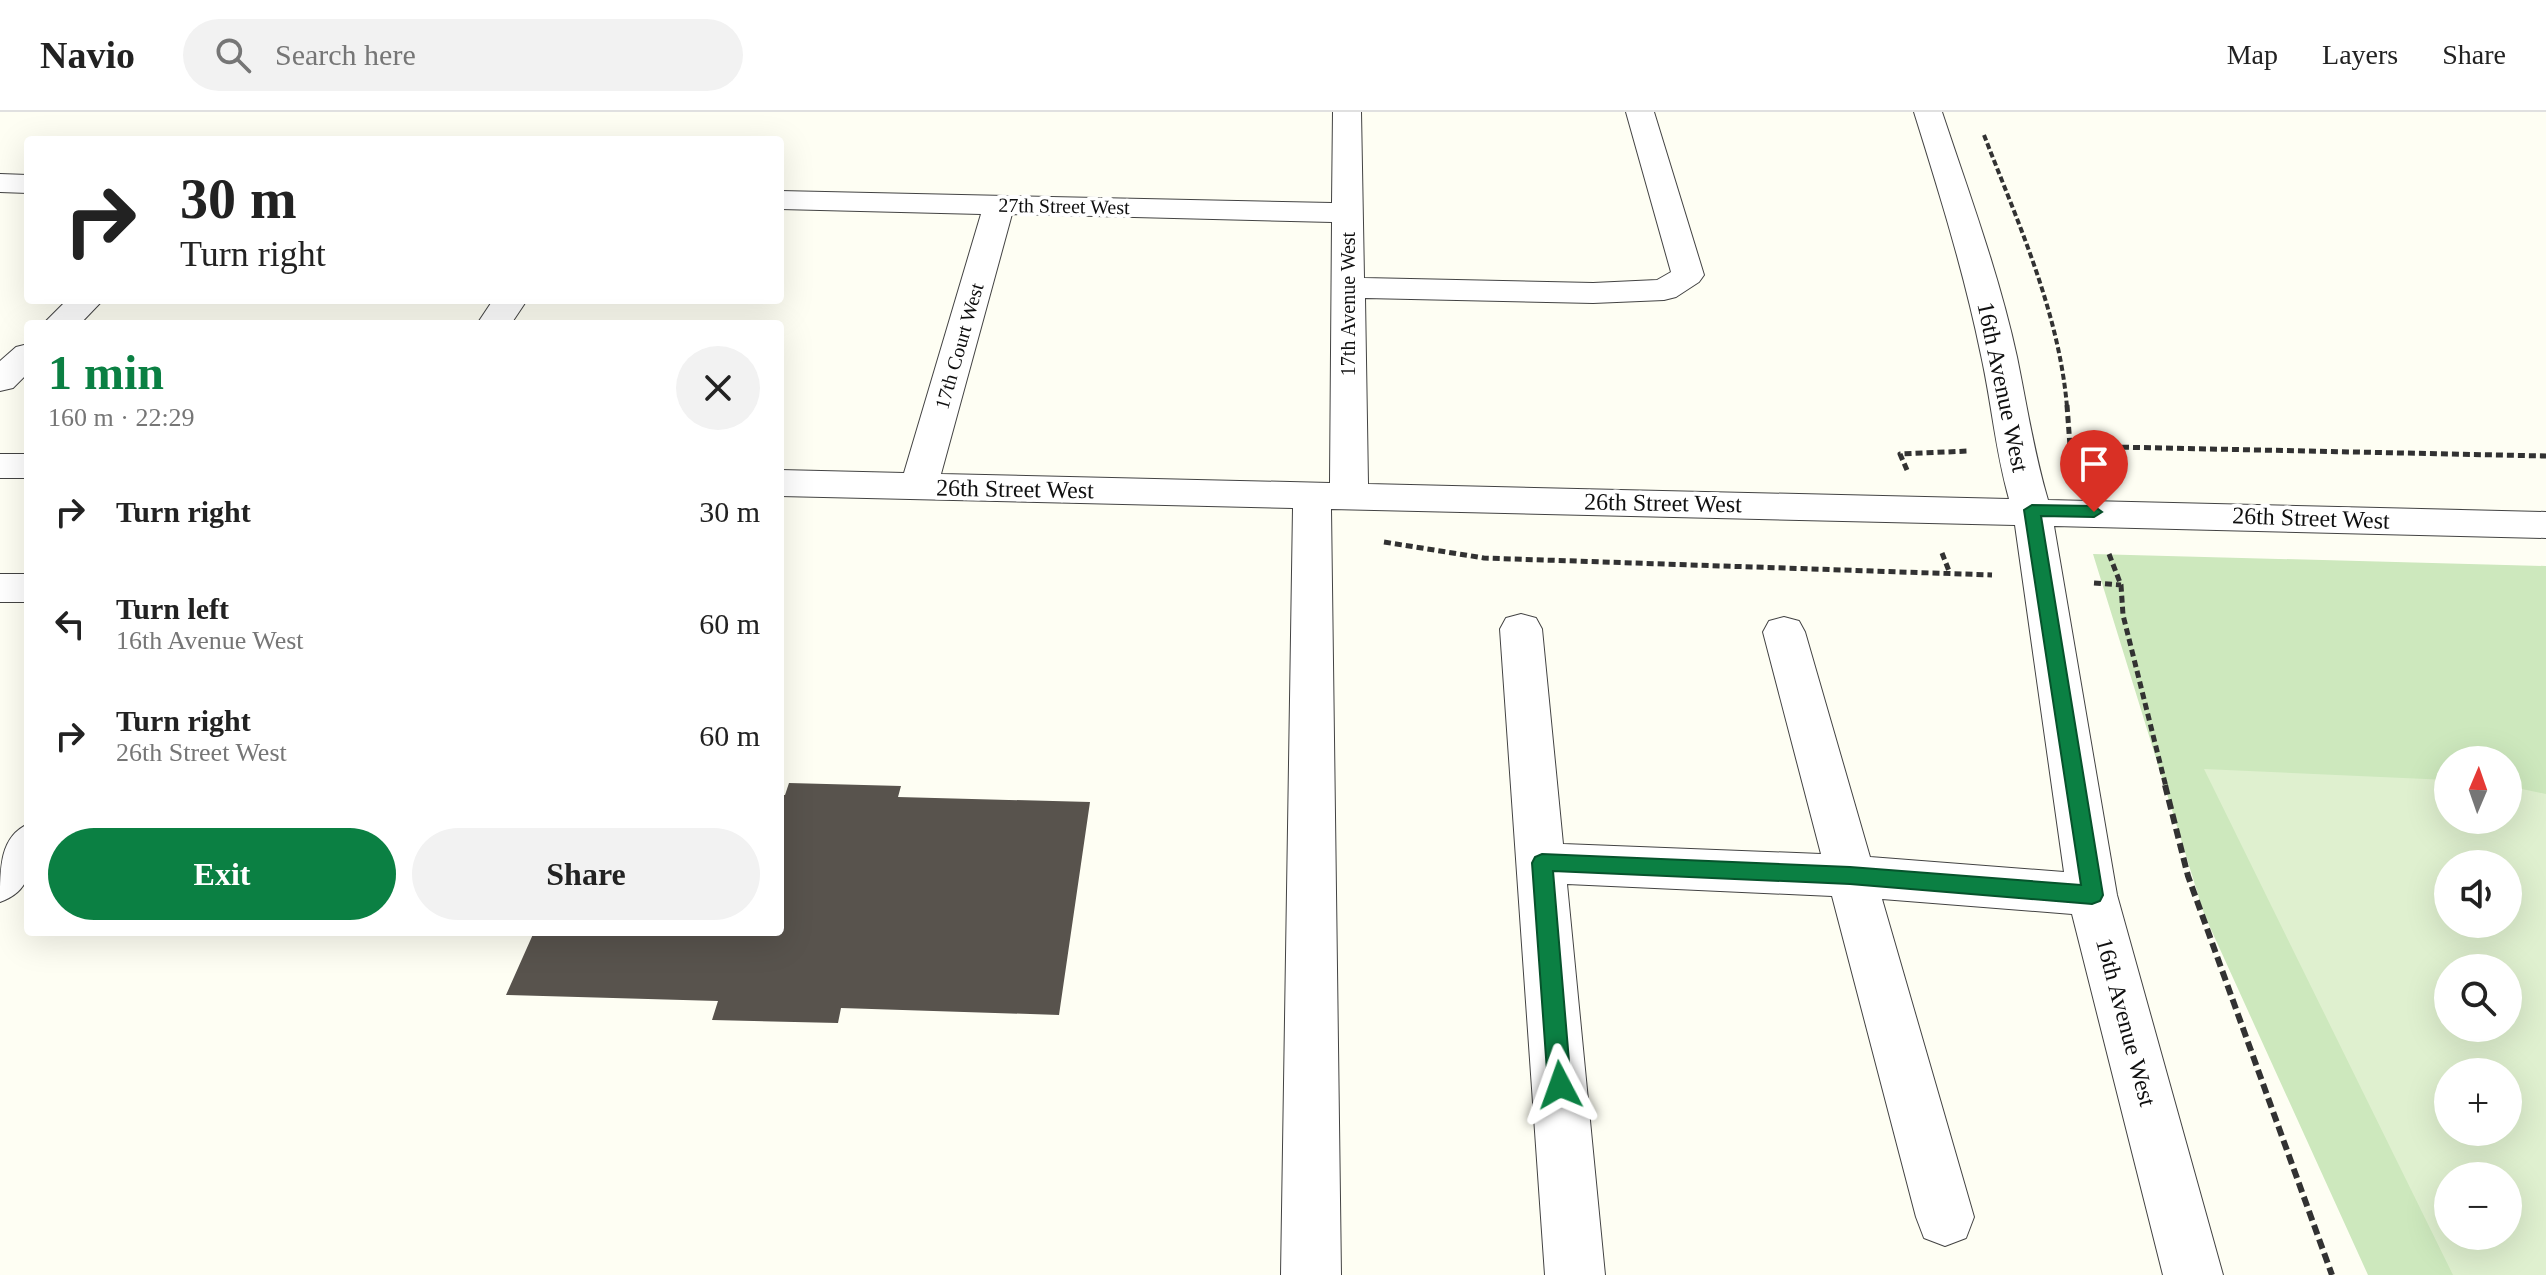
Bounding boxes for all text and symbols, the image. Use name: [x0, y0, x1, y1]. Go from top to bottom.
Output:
search box: [183, 19, 743, 91]
icon: search: [211, 33, 255, 77]
text: Navio: [40, 34, 135, 76]
text: Search here: [275, 38, 416, 71]
text: Map: [2227, 39, 2278, 70]
text: Layers: [2322, 39, 2398, 70]
text: Share: [2442, 39, 2506, 70]
icon: right: [48, 168, 152, 272]
text: 30 m: [180, 168, 297, 230]
street label: 27th Street West: [998, 194, 1130, 218]
street label: 17th Avenue West: [1337, 231, 1359, 376]
text: Turn right: [180, 234, 326, 274]
street label: 17th Court West: [930, 280, 988, 412]
street label: 16th Avenue West: [1972, 300, 2034, 475]
text: 1 min: [48, 346, 164, 399]
button: close: [676, 346, 760, 430]
text: 160 m · 22:29: [48, 403, 195, 432]
pin: [2060, 430, 2128, 512]
icon: arrive: [2072, 442, 2116, 486]
street label: 26th Street West: [936, 475, 1094, 503]
street label: 26th Street West: [1584, 489, 1742, 517]
icon: right: [48, 490, 92, 534]
text: Turn right: [116, 495, 251, 528]
text: 30 m: [699, 495, 760, 528]
street label: 26th Street West: [2232, 502, 2391, 534]
text: Turn left: [116, 592, 229, 625]
icon: left: [48, 602, 92, 646]
text: 60 m: [699, 607, 760, 640]
text: 16th Avenue West: [116, 626, 304, 655]
text: Turn right: [116, 704, 251, 737]
icon: right: [48, 714, 92, 758]
text: 60 m: [699, 719, 760, 752]
text: 26th Street West: [116, 738, 287, 767]
north arrow: [2434, 746, 2522, 834]
map controls: [2434, 746, 2522, 1250]
button: Exit: [48, 828, 396, 920]
button: Share: [412, 828, 760, 920]
button: sound: [2434, 850, 2522, 938]
street label: 16th Avenue West: [2091, 935, 2161, 1109]
button: search: [2434, 954, 2522, 1042]
position arrow: [1518, 1043, 1602, 1127]
button: +: [2434, 1058, 2522, 1146]
button: −: [2434, 1162, 2522, 1250]

